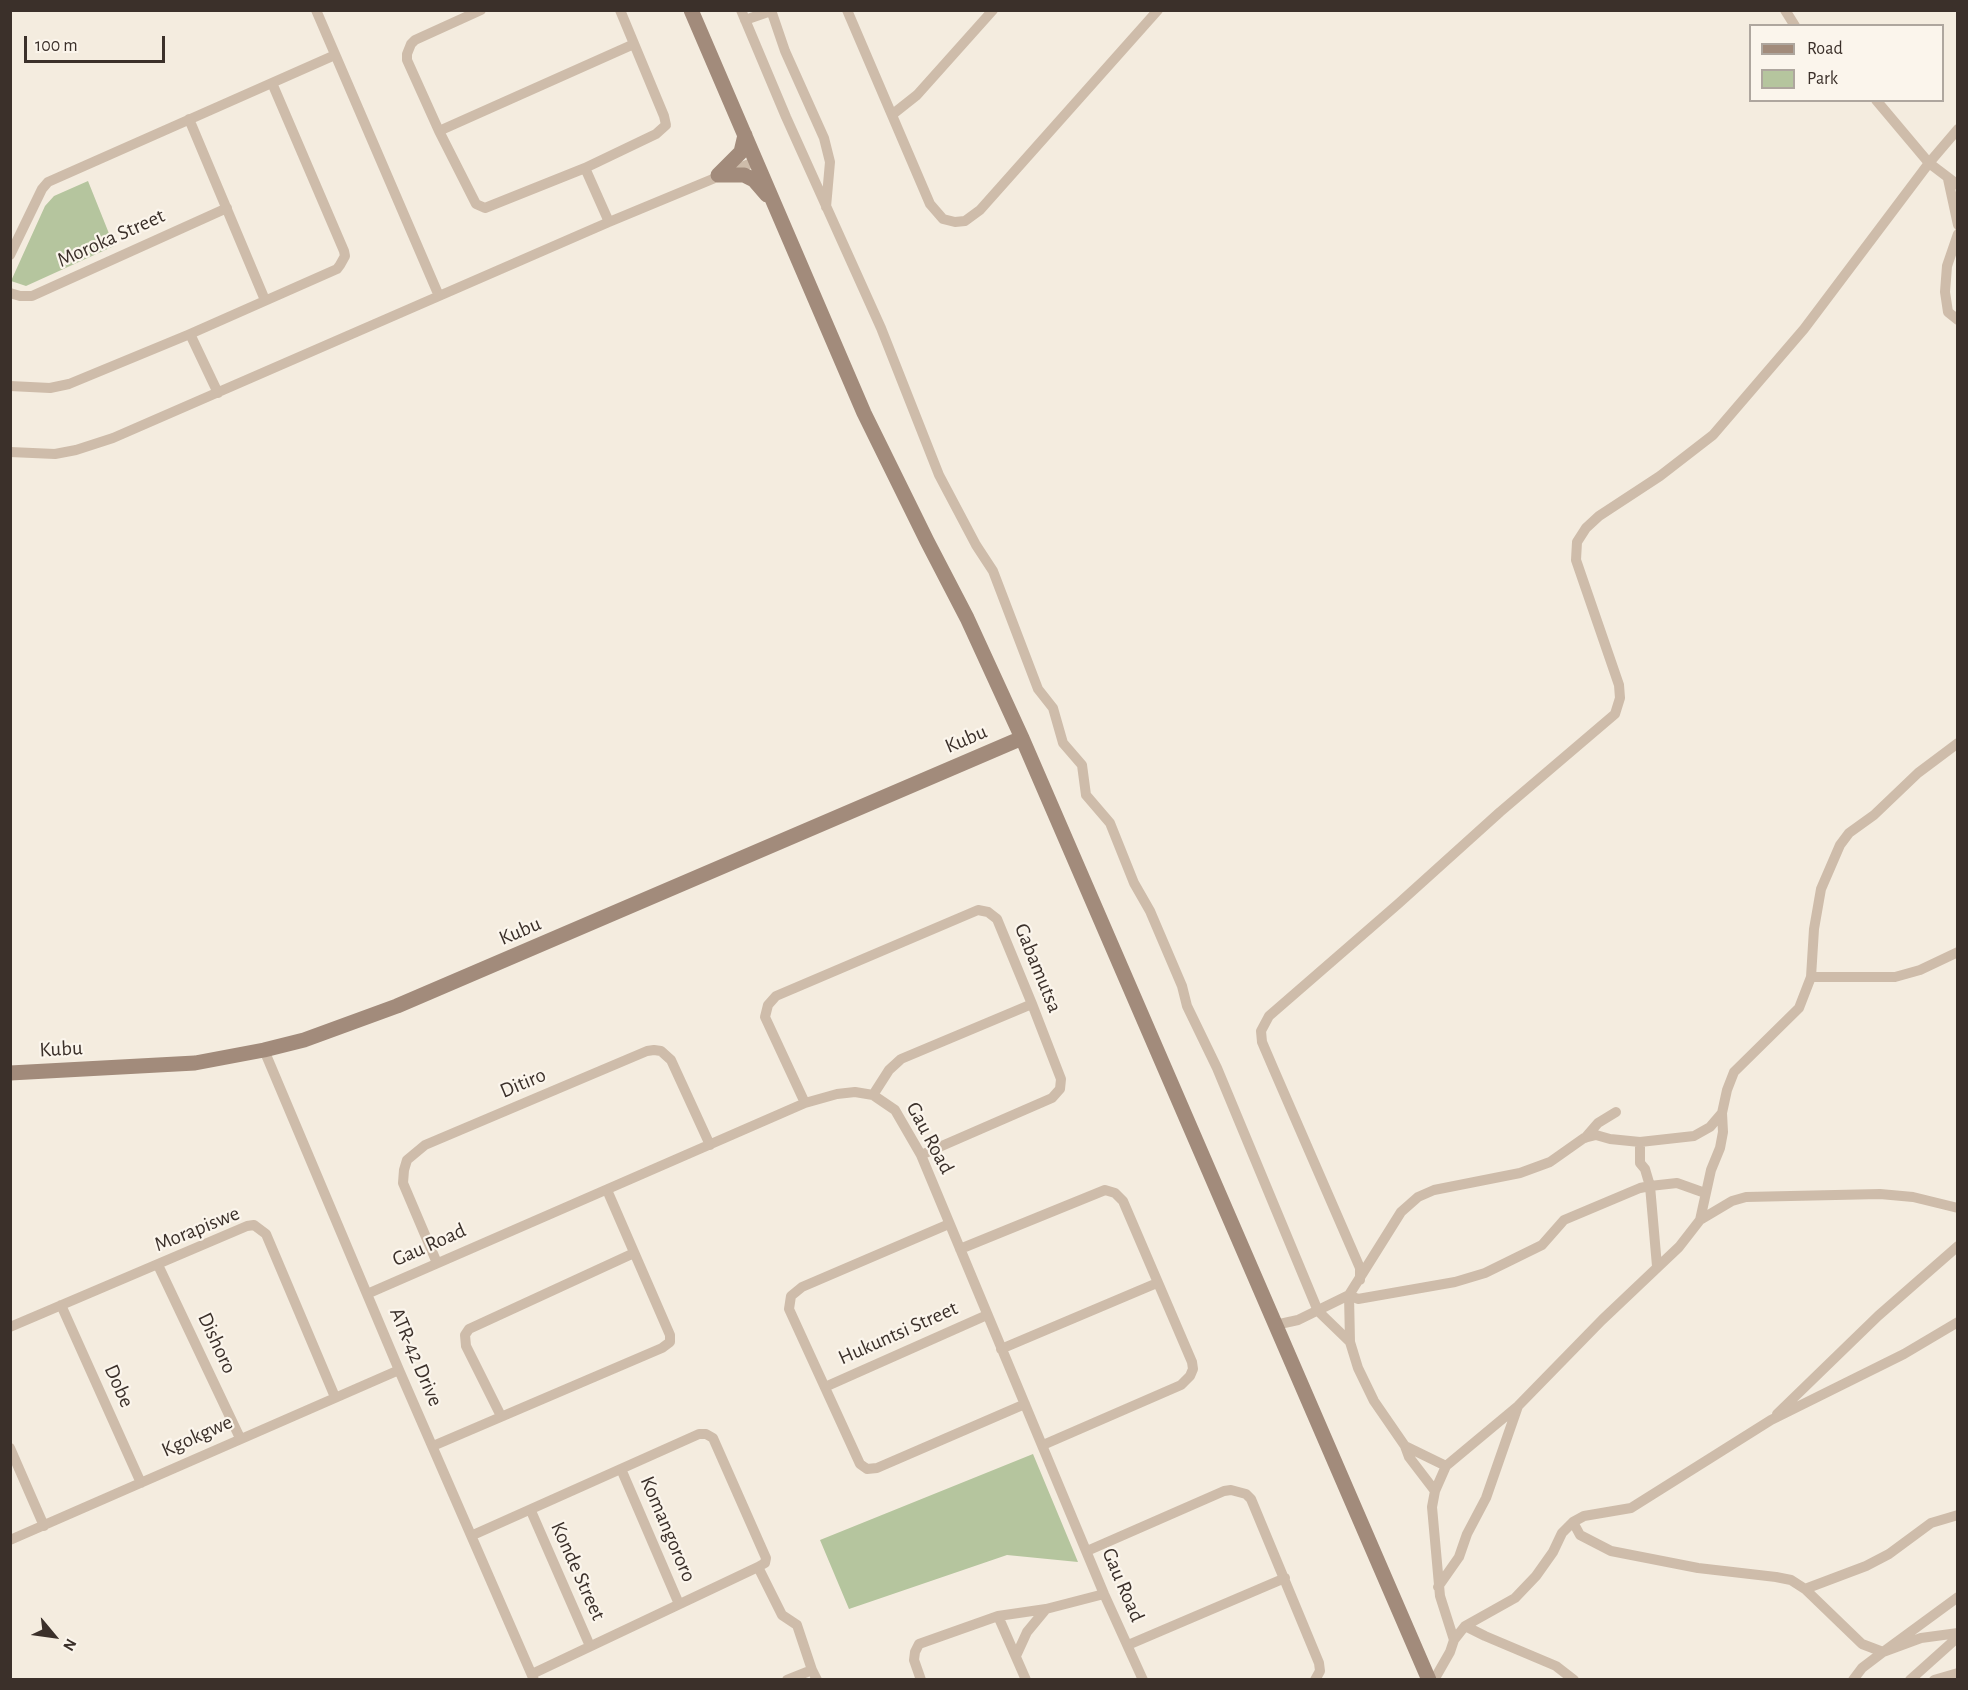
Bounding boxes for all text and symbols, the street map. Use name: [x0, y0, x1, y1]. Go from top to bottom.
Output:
scale bar: [27, 24, 168, 62]
legend: [1749, 24, 1944, 102]
text: 100 m: [35, 37, 78, 55]
text: Road: [1807, 40, 1843, 58]
text: Park: [1807, 70, 1838, 88]
street label: Moroka Street: [53, 203, 169, 273]
street label: Kubu: [941, 719, 991, 759]
street label: Kubu: [495, 911, 545, 951]
street label: Gabamutsa: [1009, 920, 1067, 1016]
street label: Kubu: [39, 1035, 83, 1063]
street label: Ditiro: [496, 1062, 550, 1104]
street label: Gau Road: [901, 1098, 959, 1178]
street label: Morapiswe: [151, 1201, 243, 1257]
street label: Gau Road: [388, 1218, 470, 1272]
street label: Hukuntsi Street: [834, 1295, 962, 1371]
street label: ATR-42 Drive: [384, 1304, 448, 1410]
street label: Dishoro: [192, 1308, 242, 1378]
street label: Dobe: [98, 1361, 140, 1411]
street label: Kgokgwe: [158, 1409, 236, 1463]
street label: Komangororo: [634, 1472, 702, 1586]
street label: Konde Street: [545, 1518, 611, 1624]
street label: Gau Road: [1096, 1544, 1150, 1626]
north arrow: [24, 1606, 84, 1666]
text: N: [60, 1636, 79, 1653]

